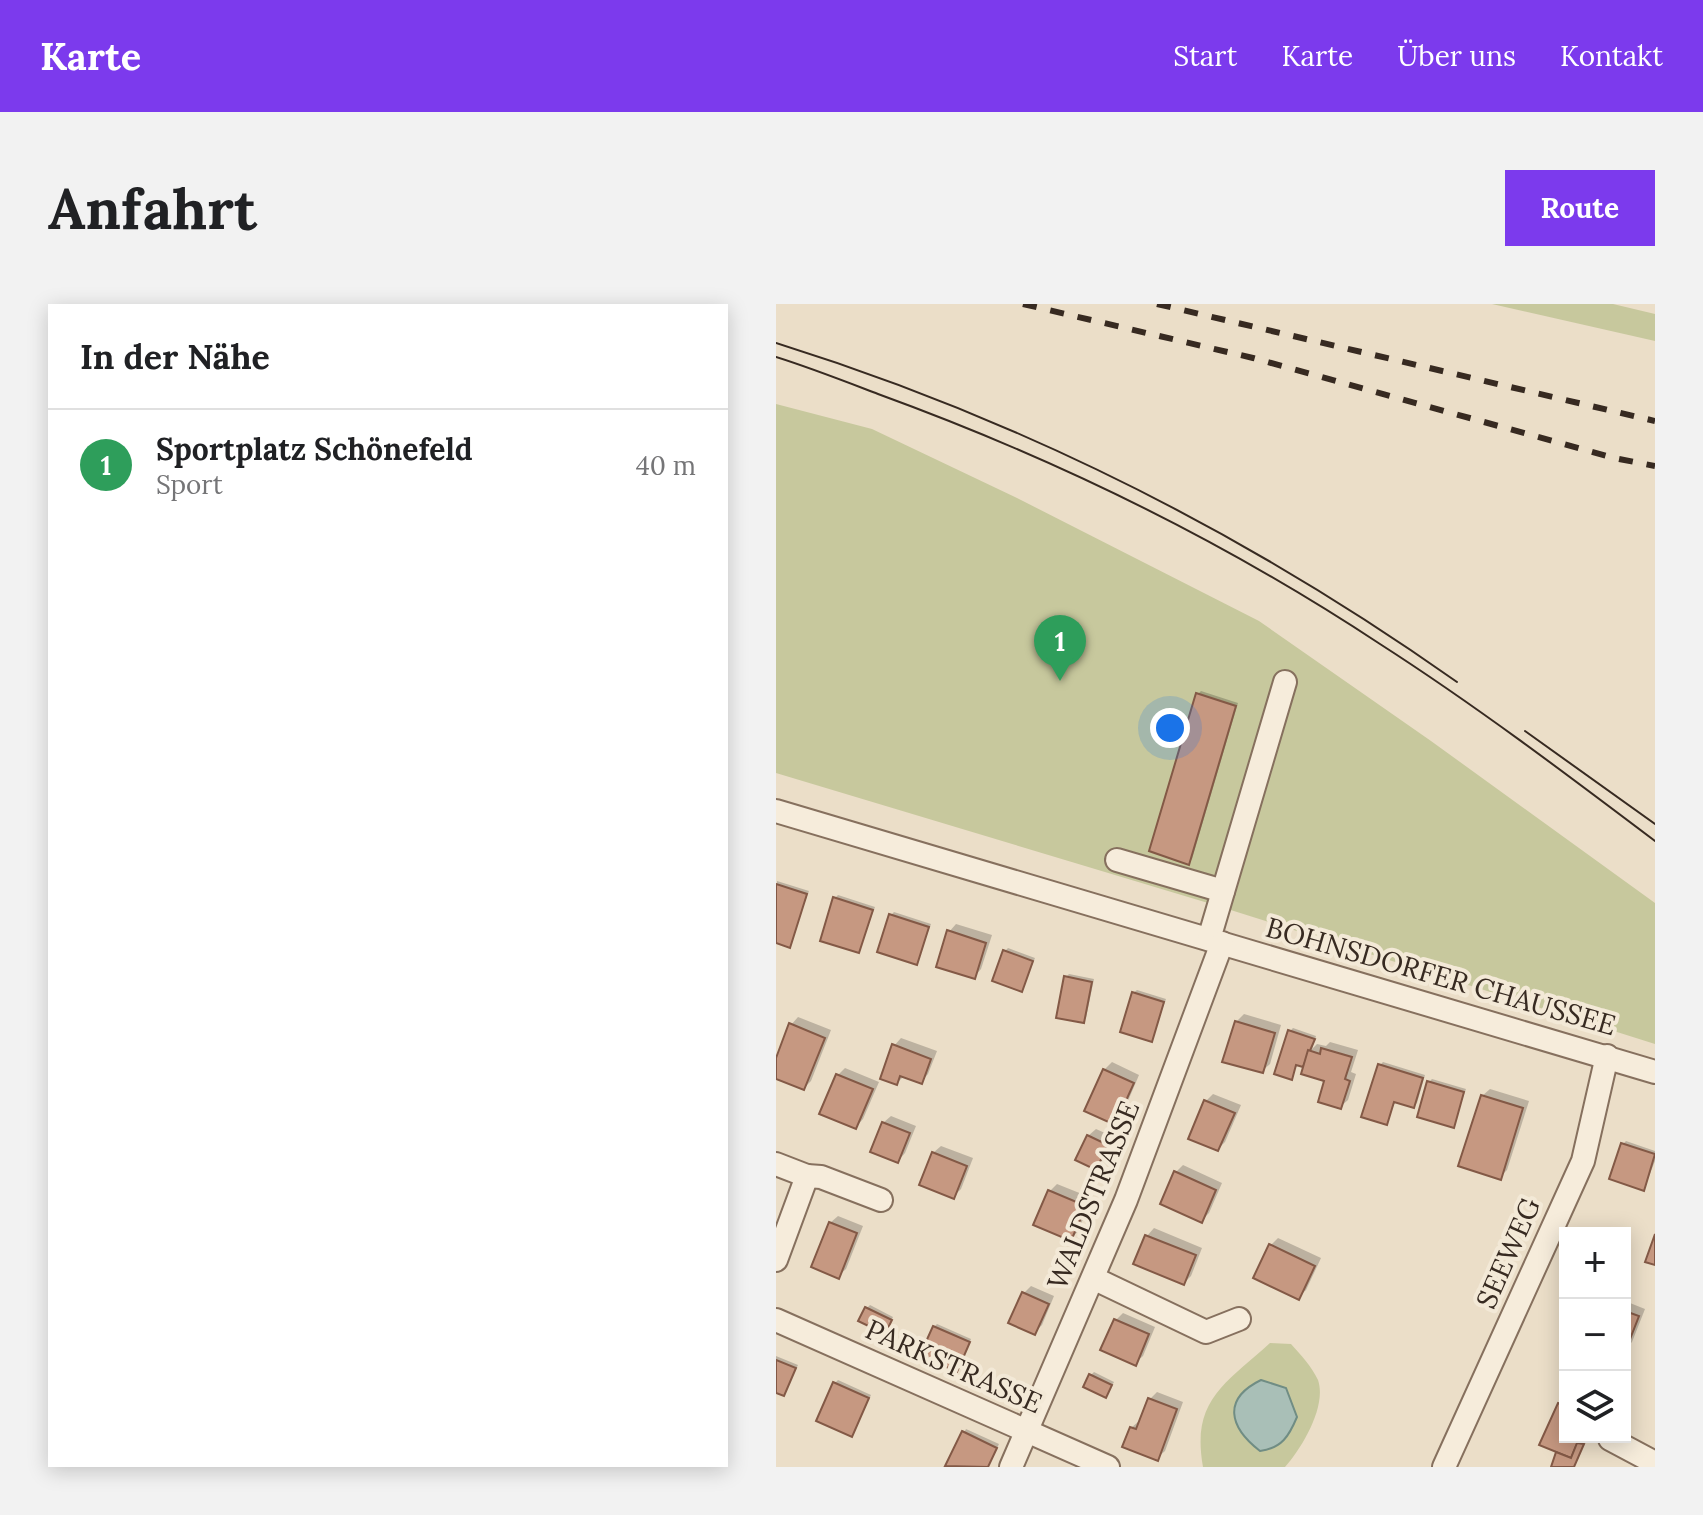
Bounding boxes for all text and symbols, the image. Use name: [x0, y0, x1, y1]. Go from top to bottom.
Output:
text: Karte: [40, 32, 141, 80]
text: Start: [1173, 38, 1237, 74]
text: Karte: [1281, 38, 1353, 74]
text: Über uns: [1397, 38, 1516, 74]
text: Kontakt: [1560, 38, 1663, 74]
button: Route: [1505, 170, 1655, 246]
text: Anfahrt: [48, 173, 257, 244]
text: In der Nähe: [80, 335, 270, 378]
text: Sportplatz Schönefeld: [156, 430, 473, 468]
text: 1: [101, 449, 111, 482]
text: 40 m: [636, 449, 696, 482]
text: Sport: [156, 468, 223, 501]
pin: 1: [1034, 615, 1086, 681]
your location: [1150, 708, 1190, 748]
street label: BOHNSDORFER CHAUSSEE: [1262, 909, 1620, 1043]
street label: WALDSTRASSE: [1039, 1095, 1147, 1295]
street label: SEEWEG: [1468, 1192, 1548, 1314]
map controls: [1559, 1227, 1631, 1443]
button: +: [1559, 1227, 1631, 1299]
button: −: [1559, 1299, 1631, 1371]
street label: PARKSTRASSE: [860, 1311, 1048, 1421]
button: layers: [1559, 1371, 1631, 1443]

